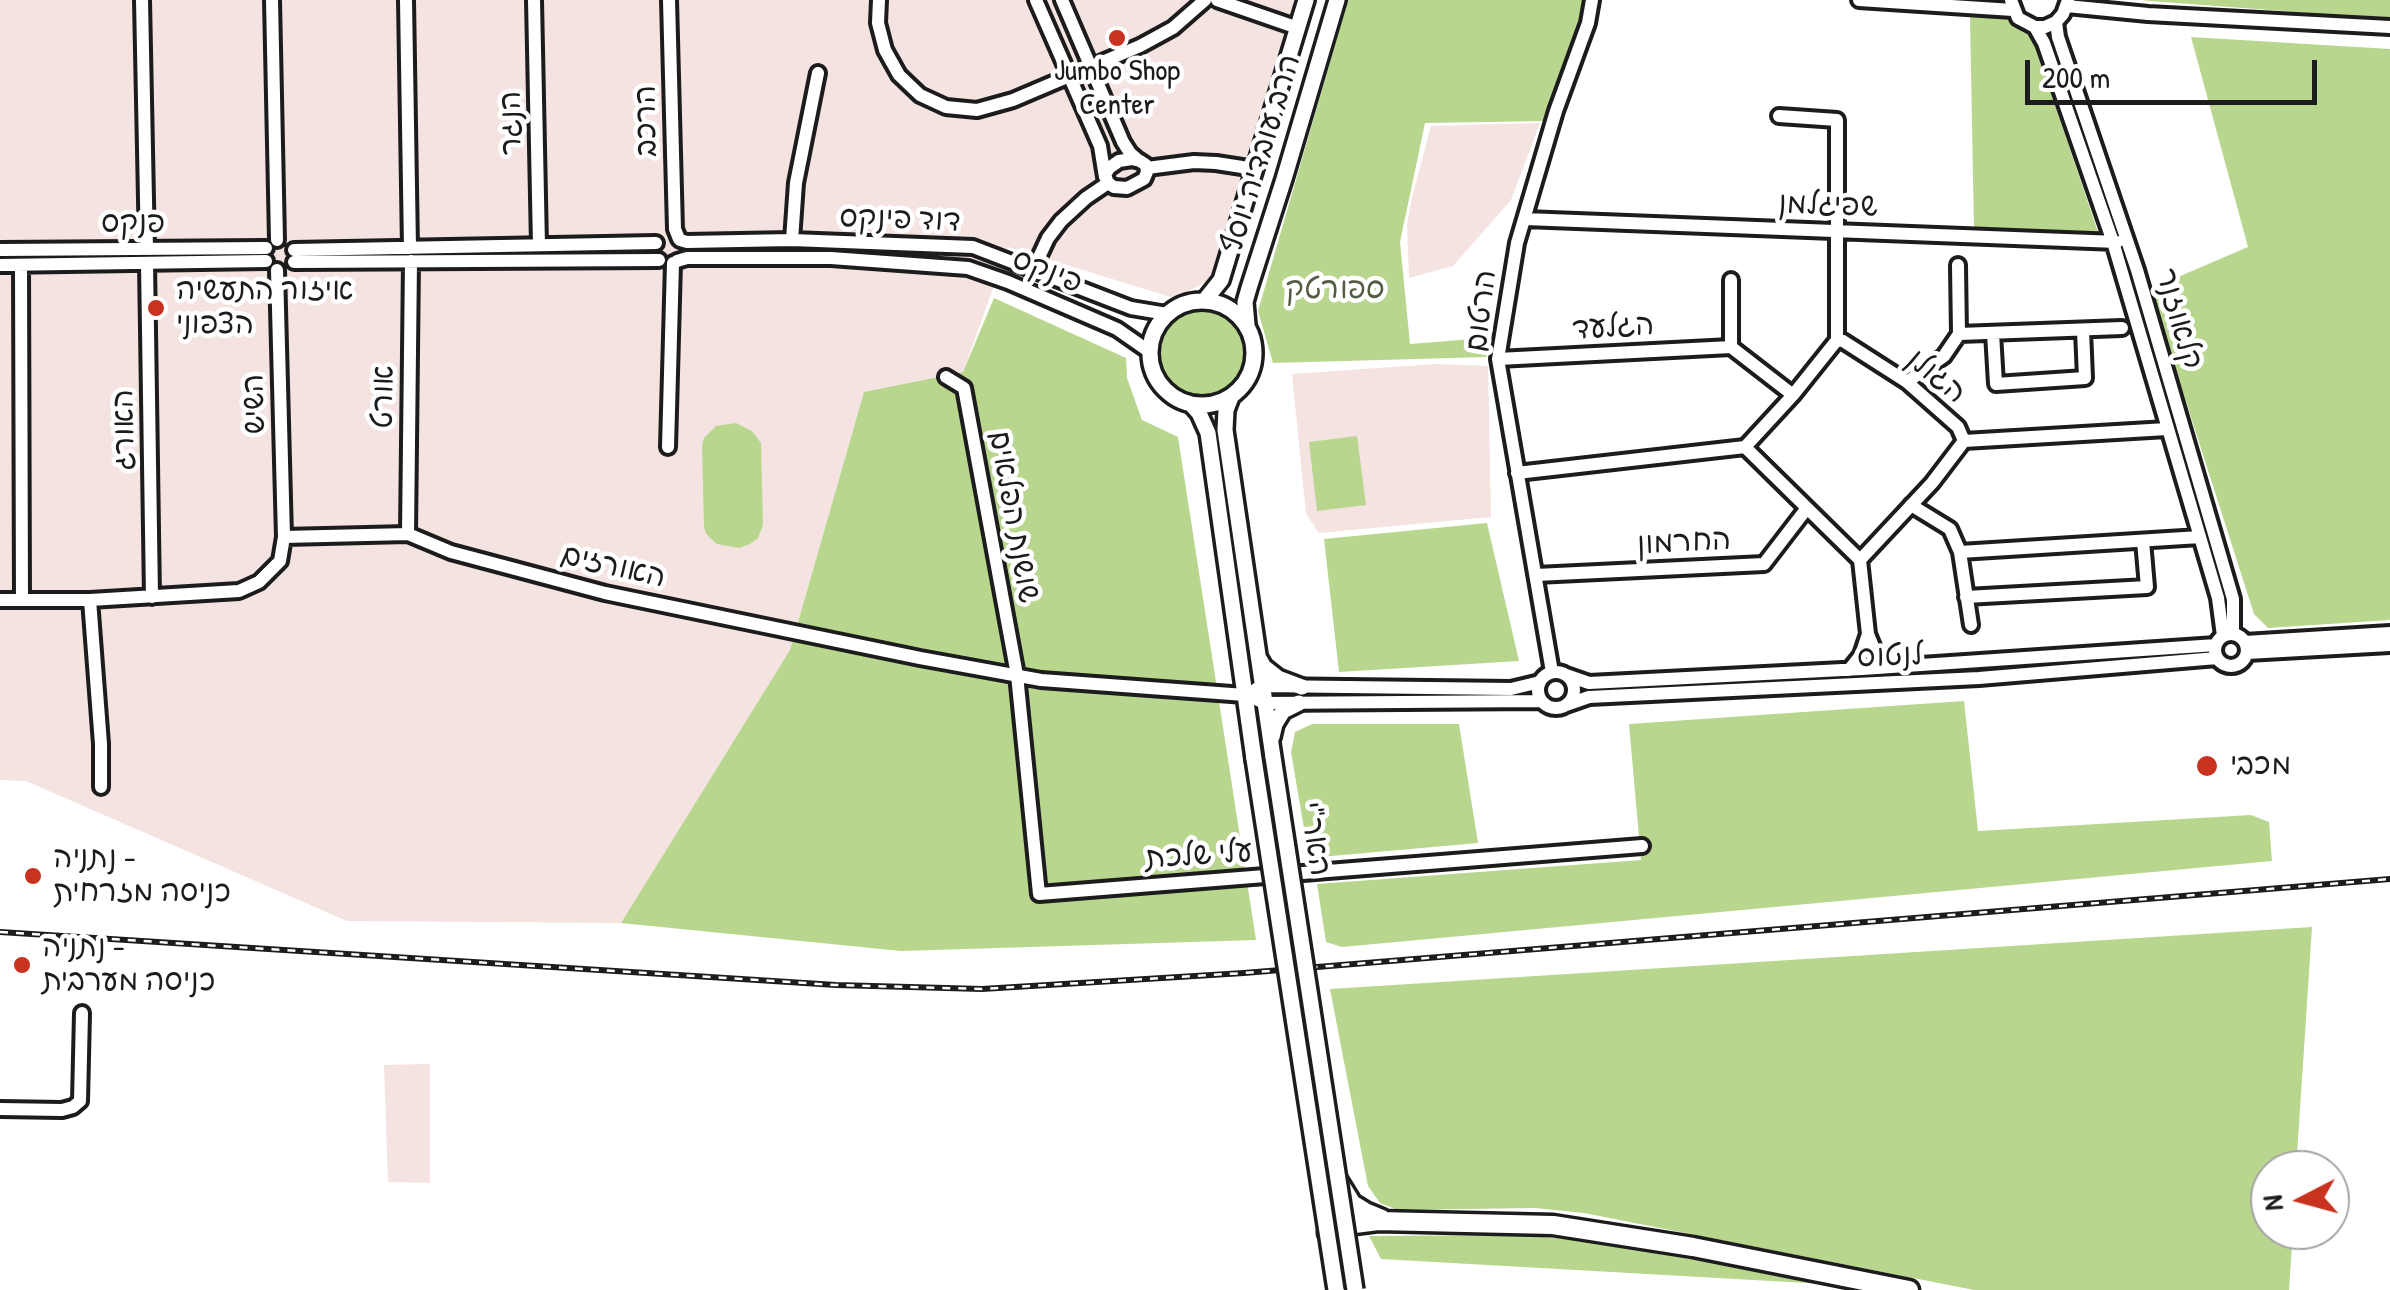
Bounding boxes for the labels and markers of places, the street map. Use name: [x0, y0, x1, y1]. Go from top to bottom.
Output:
marker: Jumbo Shop Center: [1106, 27, 1128, 49]
place label: Jumbo Shop Center: [1054, 54, 1180, 124]
place label: איזור התעשיה הצפוני: [176, 273, 354, 344]
marker: איזור התעשיה הצפוני: [145, 297, 167, 319]
place label: מכבי: [2230, 748, 2291, 784]
marker: מכבי: [2194, 753, 2220, 779]
place label: נתניה - כניסה מזרחית: [53, 841, 231, 912]
marker: נתניה - כניסה מזרחית: [22, 865, 44, 887]
place label: נתניה - כניסה מערבית: [42, 930, 215, 1000]
marker: נתניה - כניסה מערבית: [11, 954, 33, 976]

